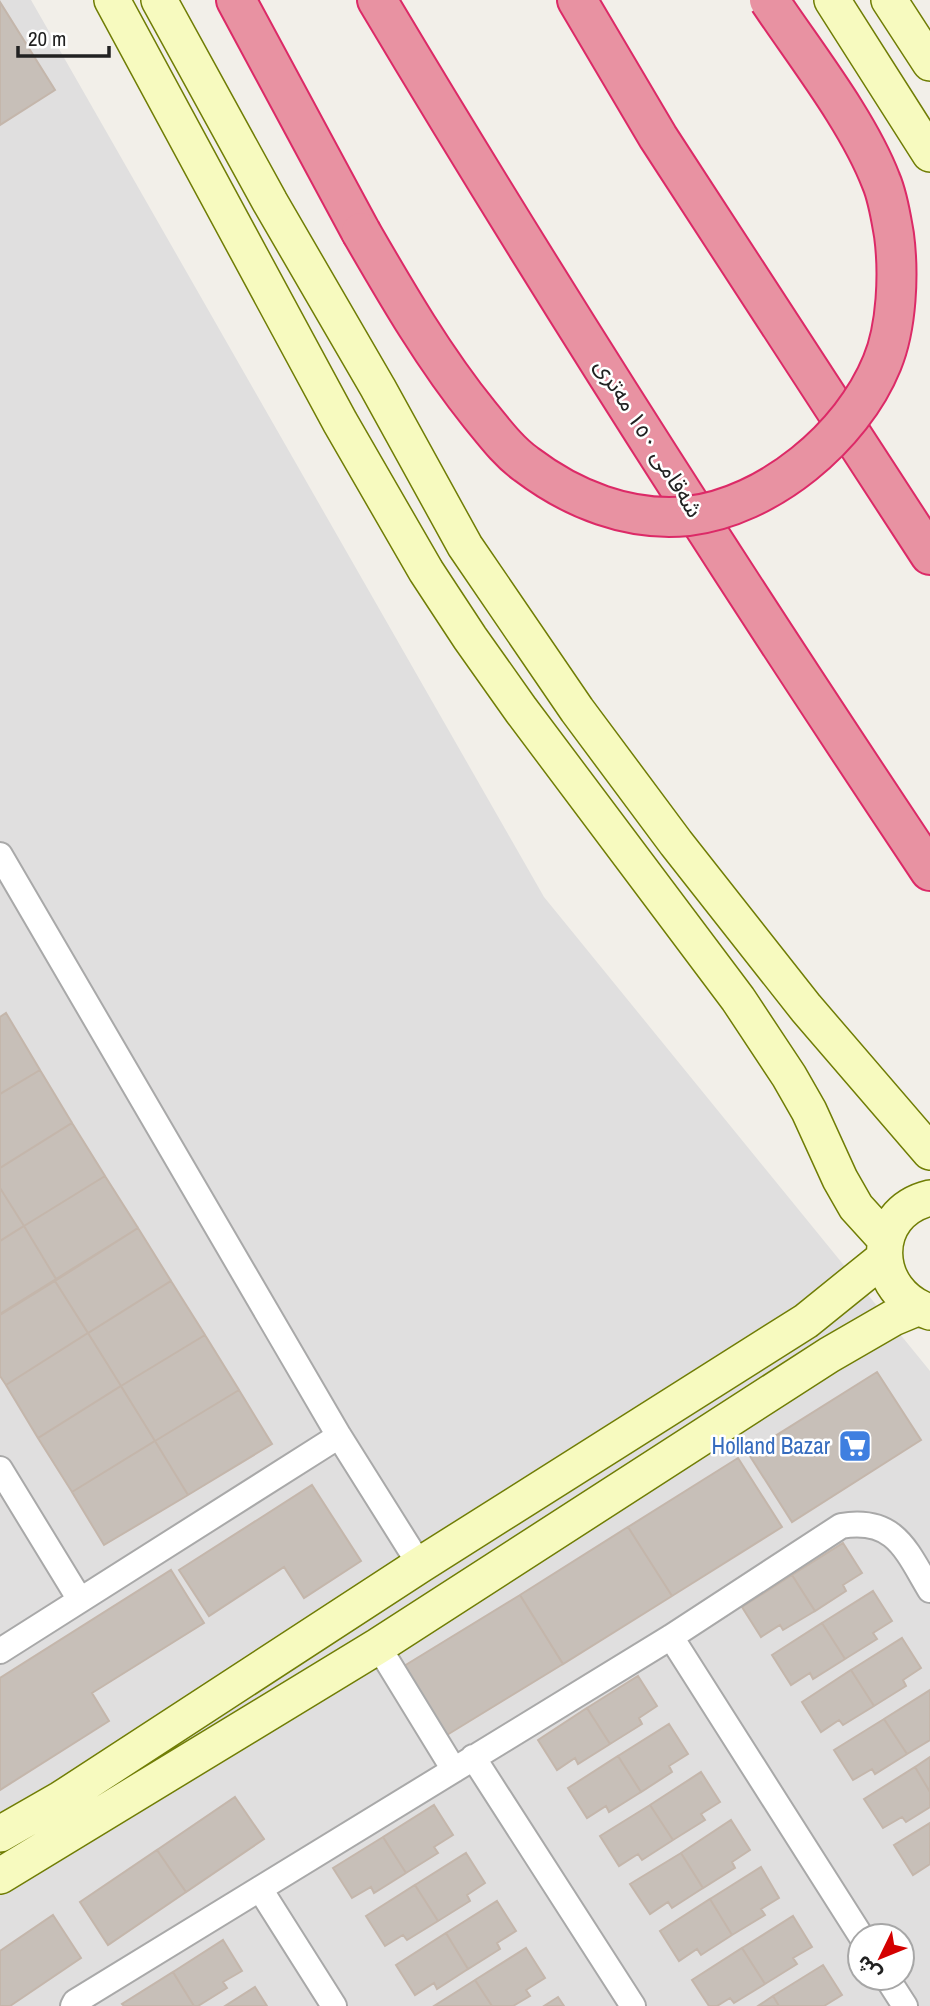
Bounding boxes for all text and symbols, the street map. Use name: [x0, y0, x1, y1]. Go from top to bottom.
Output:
scale bar: [18, 14, 108, 58]
text: 20 m: [28, 24, 66, 53]
street label: شەقامی ١٥٠ مەتری: [588, 352, 711, 523]
supermarket icon: Holland Bazar: [836, 1427, 874, 1465]
place label: Holland Bazar: [712, 1430, 831, 1461]
north arrow: [846, 1922, 916, 1992]
text: ش: [850, 1950, 887, 1987]

